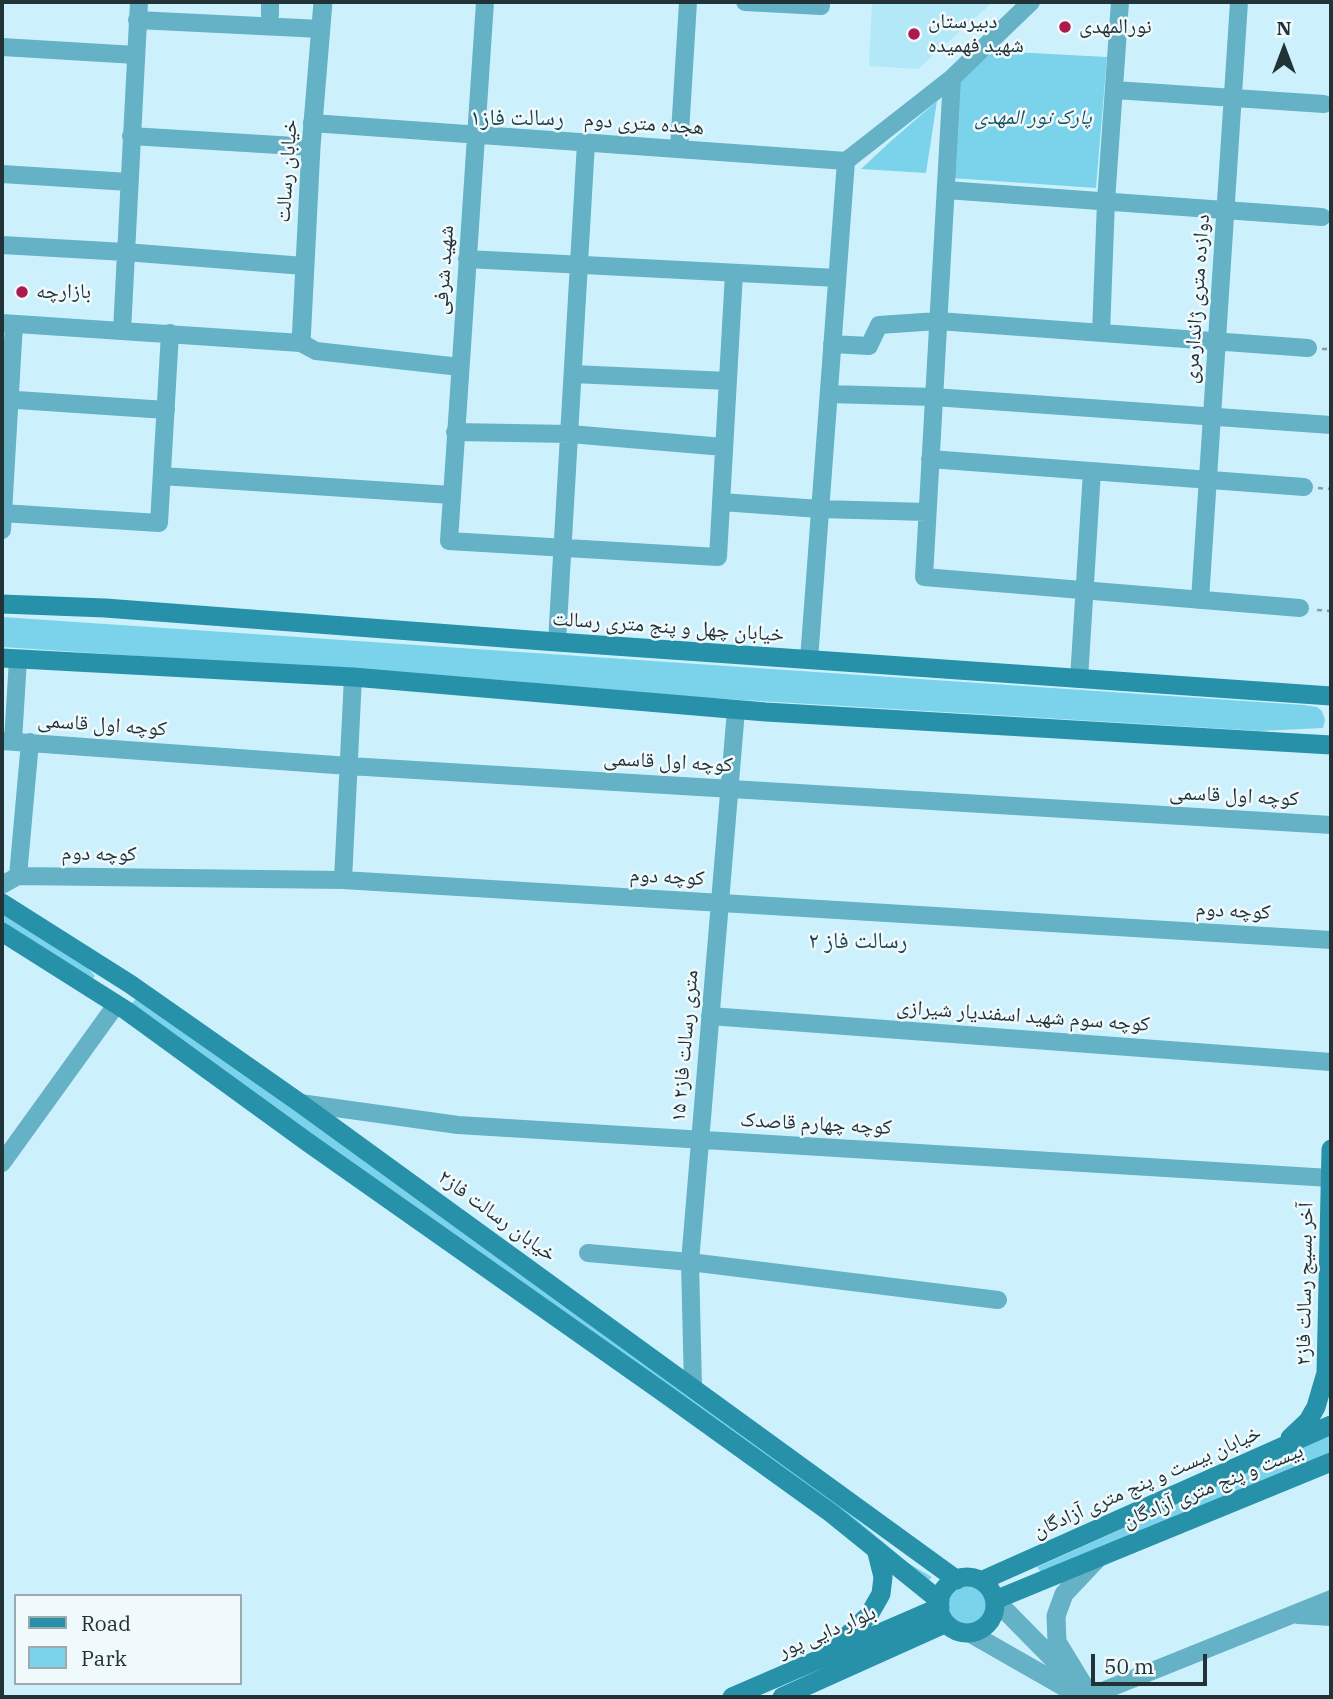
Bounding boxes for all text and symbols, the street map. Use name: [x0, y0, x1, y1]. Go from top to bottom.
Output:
place label: دبیرستان شهید فهمیده: [928, 9, 1024, 59]
place label: نورالمهدی: [1079, 14, 1152, 40]
north arrow: [1249, 14, 1319, 84]
text: N: [1276, 16, 1292, 40]
marker: نورالمهدی: [1057, 19, 1073, 35]
marker: دبیرستان شهید فهمیده: [906, 26, 922, 42]
district label: رسالت فاز۱: [470, 104, 564, 132]
park label: پارک نور المهدی: [974, 105, 1092, 131]
street label: هجده متری دوم: [583, 107, 705, 141]
street label: خیابان رسالت: [271, 119, 303, 223]
street label: دوازده متری ژاندارمری: [1178, 213, 1216, 385]
street label: شهید شرفی: [428, 224, 460, 316]
place label: بازارچه: [36, 279, 91, 305]
marker: بازارچه: [14, 284, 30, 300]
street label: خیابان چهل و پنج متری رسالت: [551, 606, 785, 648]
street label: کوچه اول قاسمی: [37, 708, 167, 742]
street label: کوچه اول قاسمی: [603, 746, 733, 778]
street label: کوچه اول قاسمی: [1169, 780, 1299, 812]
street label: کوچه دوم: [61, 841, 137, 867]
street label: کوچه دوم: [629, 862, 705, 892]
street label: کوچه دوم: [1195, 896, 1271, 926]
district label: رسالت فاز ۲: [809, 927, 907, 955]
street label: ۱۵ متری رسالت فاز۲: [666, 969, 704, 1123]
street label: کوچه سوم شهید اسفندیار شیرازی: [896, 995, 1150, 1037]
street label: کوچه چهارم قاصدک: [739, 1107, 893, 1141]
street label: خیابان رسالت فاز۲: [433, 1165, 561, 1267]
street label: آخر بسیج رسالت فاز۲: [1291, 1202, 1319, 1366]
street label: خیابان بیست و پنج متری آزادگان: [1029, 1420, 1265, 1544]
street label: بیست و پنج متری آزادگان: [1119, 1438, 1307, 1534]
legend: [14, 1594, 242, 1685]
street label: بلوار دایی پور: [774, 1600, 880, 1664]
text: Road: [81, 1609, 131, 1637]
scale bar: [1095, 1640, 1210, 1684]
text: Park: [81, 1644, 127, 1672]
text: 50 m: [1104, 1652, 1154, 1680]

